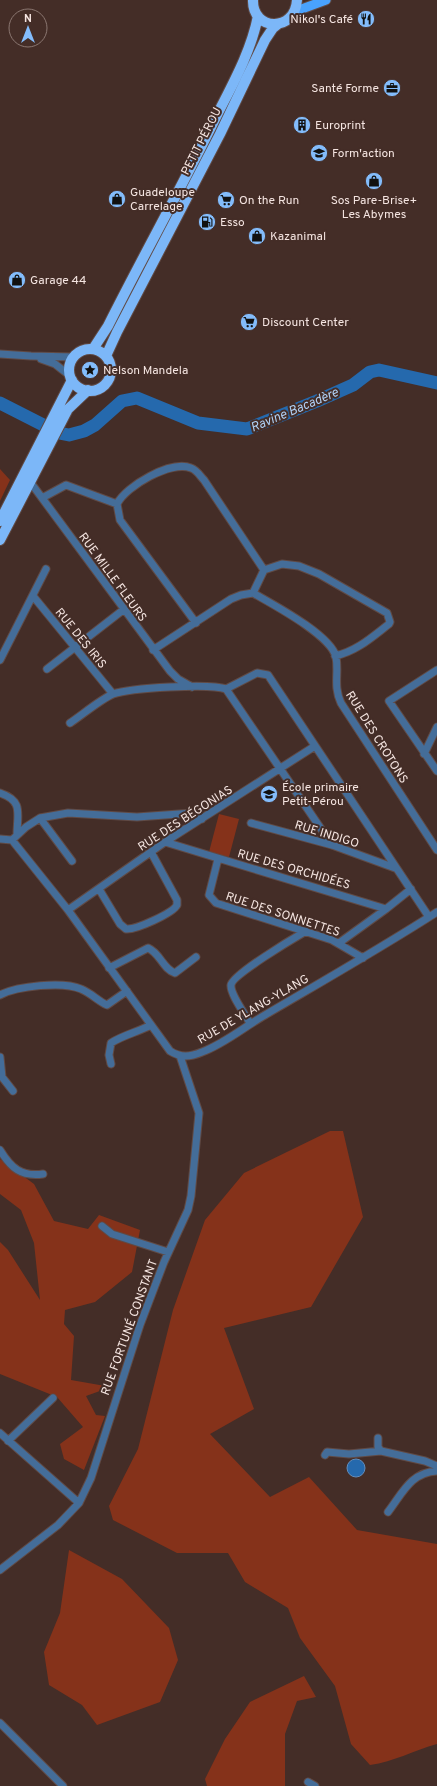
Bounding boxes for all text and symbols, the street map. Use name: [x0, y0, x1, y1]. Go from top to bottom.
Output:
north arrow: [8, 8, 48, 48]
restaurant icon: Nikol's Café: [356, 9, 376, 29]
text: N: [24, 12, 32, 26]
place label: Nikol's Café: [290, 12, 353, 28]
office icon: Santé Forme: [382, 78, 402, 98]
place label: Santé Forme: [311, 81, 379, 97]
street label: PETIT PÉROU: [178, 105, 226, 178]
building icon: Europrint: [292, 115, 312, 135]
place label: Europrint: [315, 118, 366, 134]
school or university icon: Form'action: [309, 143, 329, 163]
place label: Form'action: [332, 146, 395, 162]
shop icon: Sos Pare-Brise+ Les Abymes: [364, 171, 384, 191]
place label: Guadeloupe Carrelage: [130, 185, 195, 215]
shop icon: Guadeloupe Carrelage: [107, 189, 127, 209]
supermarket icon: On the Run: [216, 190, 236, 210]
place label: On the Run: [239, 193, 299, 209]
place label: Sos Pare-Brise+ Les Abymes: [331, 193, 417, 223]
fuel station icon: Esso: [197, 212, 217, 232]
place label: Esso: [220, 215, 245, 231]
shop icon: Kazanimal: [247, 226, 267, 246]
place label: Kazanimal: [270, 229, 326, 245]
shop icon: Garage 44: [7, 270, 27, 290]
place label: Garage 44: [30, 273, 87, 289]
supermarket icon: Discount Center: [239, 312, 259, 332]
place label: Discount Center: [262, 315, 349, 331]
place icon: Nelson Mandela: [80, 360, 100, 380]
place label: Nelson Mandela: [103, 363, 188, 379]
water label: Ravine Bacadère: [248, 385, 341, 437]
street label: RUE MILLE FLEURS: [74, 530, 150, 625]
street label: RUE DES IRIS: [51, 605, 109, 672]
street label: RUE DES CROTONS: [341, 688, 411, 787]
place label: École primaire Petit-Pérou: [282, 780, 359, 810]
street label: RUE DES BÉGONIAS: [135, 782, 236, 855]
school or university icon: École primaire Petit-Pérou: [259, 784, 279, 804]
street label: RUE INDIGO: [293, 818, 361, 852]
street label: RUE DES ORCHIDÉES: [235, 846, 352, 894]
street label: RUE DES SONNETTES: [223, 889, 342, 941]
street label: RUE DE YLANG-YLANG: [195, 971, 312, 1048]
street label: RUE FORTUNÉ CONSTANT: [98, 1257, 162, 1398]

